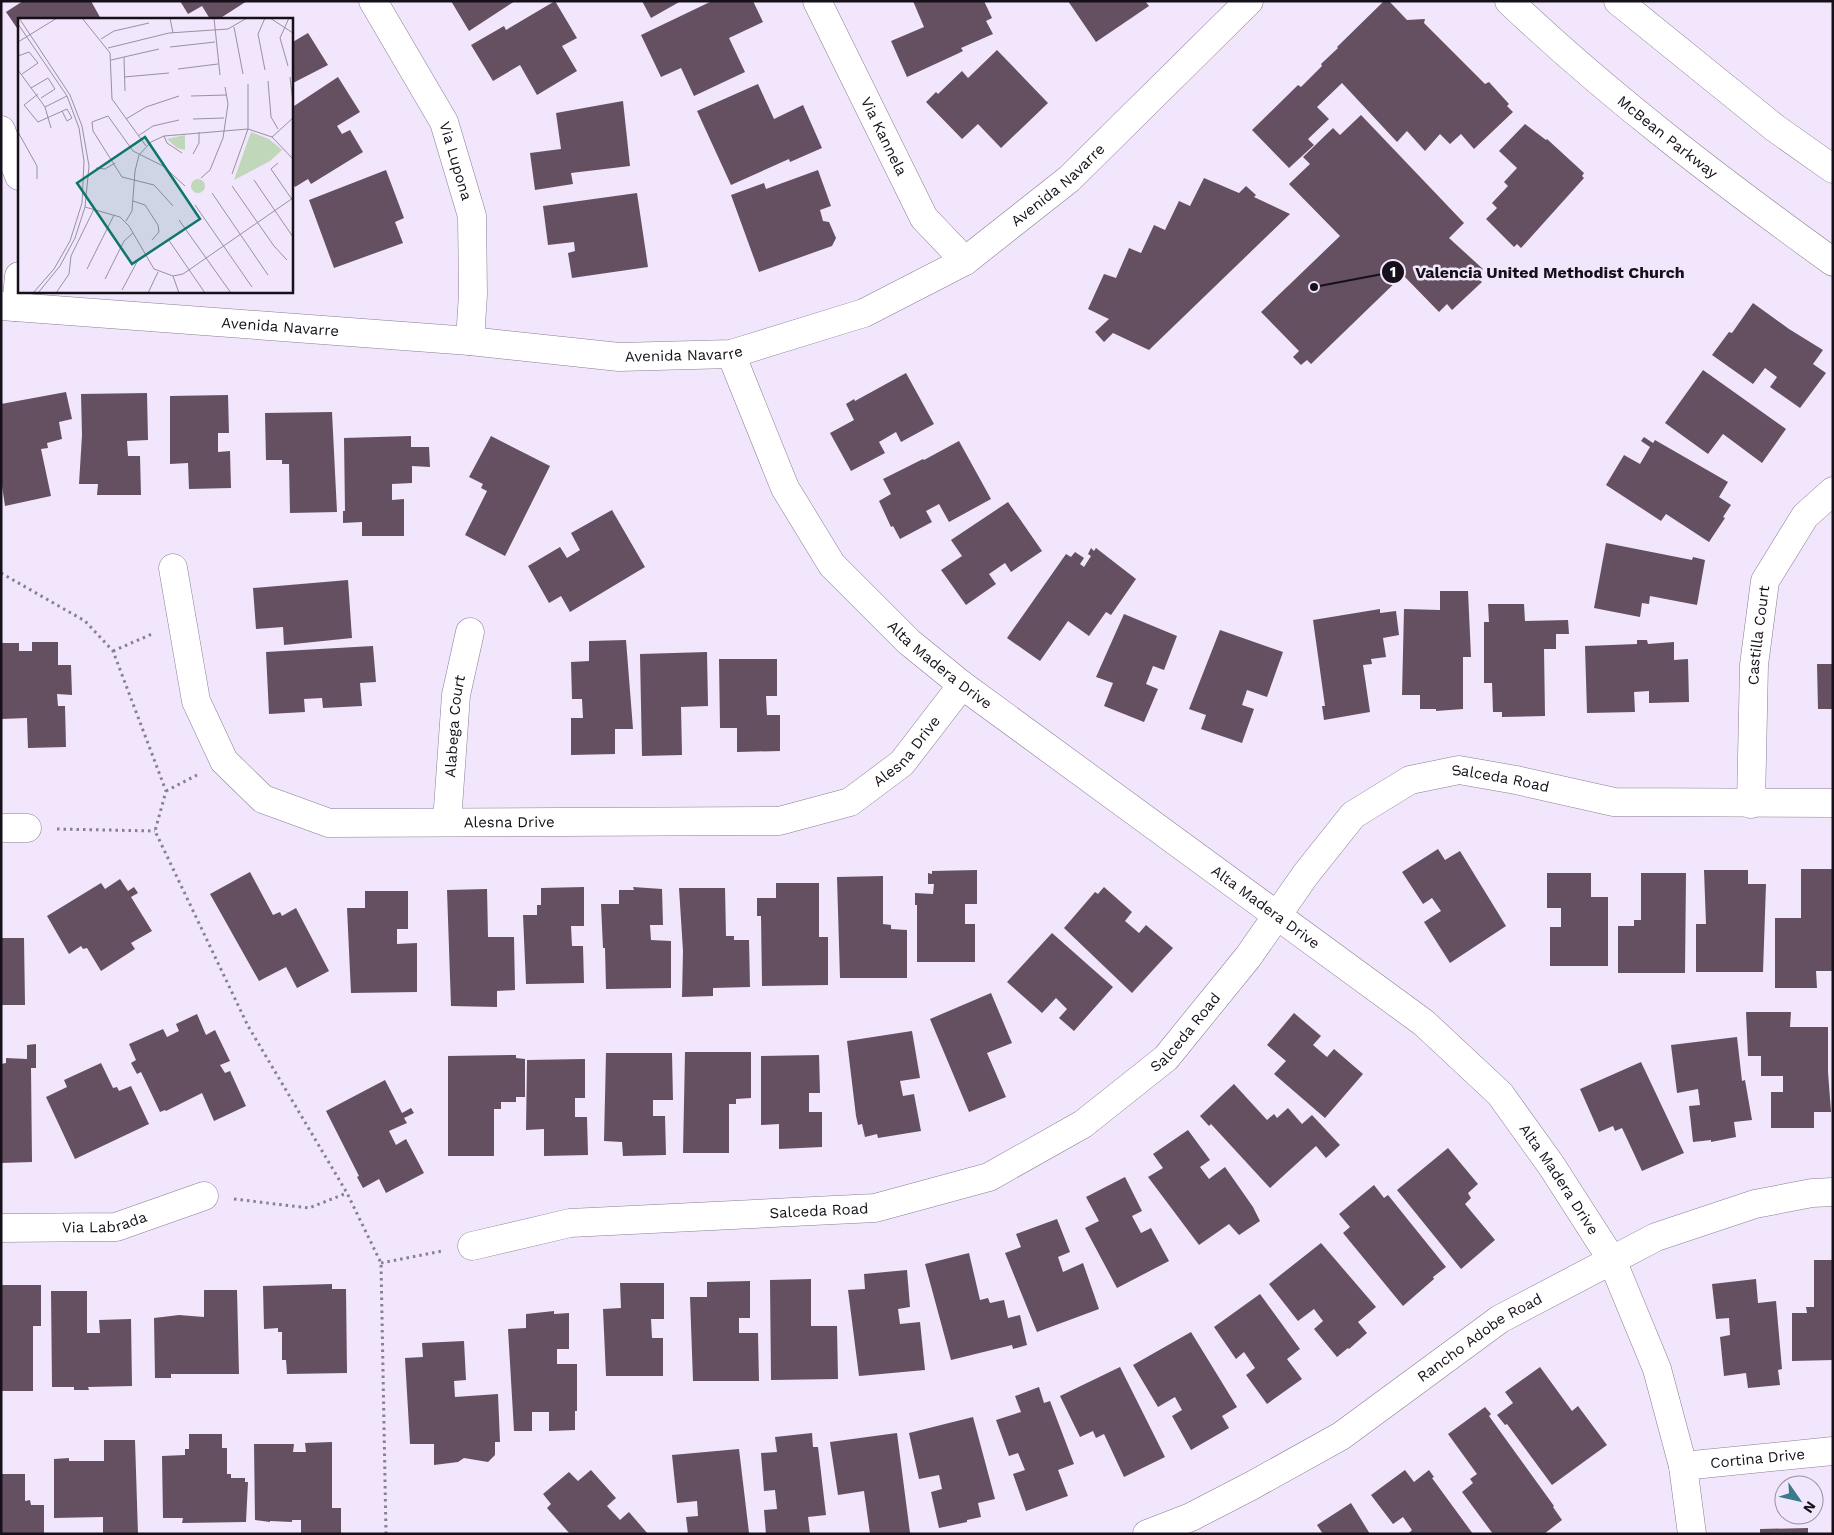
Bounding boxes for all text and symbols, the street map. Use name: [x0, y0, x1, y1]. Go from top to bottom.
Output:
inset map: [18, 18, 292, 292]
street label: McBean Parkway: [1614, 92, 1721, 182]
street label: Via Kannela: [857, 94, 911, 179]
street label: Via Lupona: [435, 119, 476, 203]
street label: Avenida Navarre: [1007, 140, 1108, 230]
callout: Valencia United Methodist Church: [1381, 256, 1695, 287]
text: 1: [1390, 263, 1396, 281]
text: Valencia United Methodist Church: [1415, 263, 1685, 282]
street label: Avenida Navarre: [221, 313, 340, 340]
street label: Avenida Navarre: [625, 342, 745, 366]
street label: Castilla Court: [1745, 584, 1773, 685]
street label: Alta Madera Drive: [884, 617, 996, 713]
street label: Alabega Court: [441, 673, 469, 778]
street label: Alesna Drive: [870, 712, 944, 791]
street label: Salceda Road: [1450, 761, 1551, 796]
street label: Alesna Drive: [464, 813, 555, 831]
street label: Alta Madera Drive: [1208, 862, 1323, 953]
street label: Salceda Road: [1147, 989, 1224, 1076]
street label: Alta Madera Drive: [1515, 1120, 1602, 1238]
street label: Salceda Road: [769, 1199, 869, 1222]
street label: Via Labrada: [62, 1208, 150, 1236]
street label: Rancho Adobe Road: [1414, 1289, 1545, 1386]
street label: Cortina Drive: [1709, 1445, 1806, 1472]
north arrow: [1774, 1475, 1824, 1525]
text: N: [1800, 1498, 1819, 1516]

